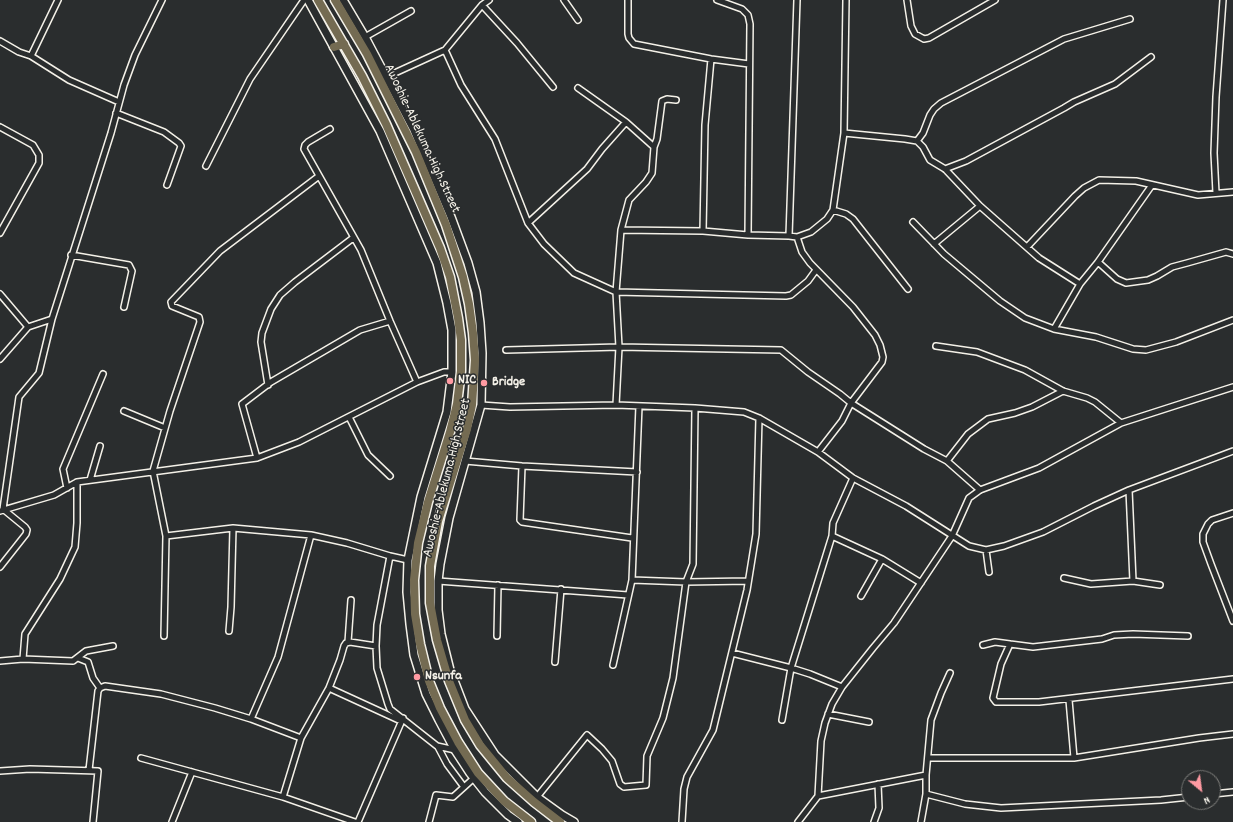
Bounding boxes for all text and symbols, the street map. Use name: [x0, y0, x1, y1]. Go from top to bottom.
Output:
street label: Awoshie-Ablekuma High Street: [379, 62, 463, 216]
place label: NIC: [458, 373, 476, 389]
place label: Bridge: [492, 375, 525, 391]
marker: NIC: [445, 376, 455, 386]
marker: Bridge: [479, 378, 489, 388]
street label: Awoshie-Ablekuma High Street: [420, 397, 476, 559]
place label: Nsunfa: [425, 669, 462, 685]
marker: Nsunfa: [412, 672, 422, 682]
north arrow: [1181, 770, 1221, 810]
text: N: [1200, 791, 1213, 808]

